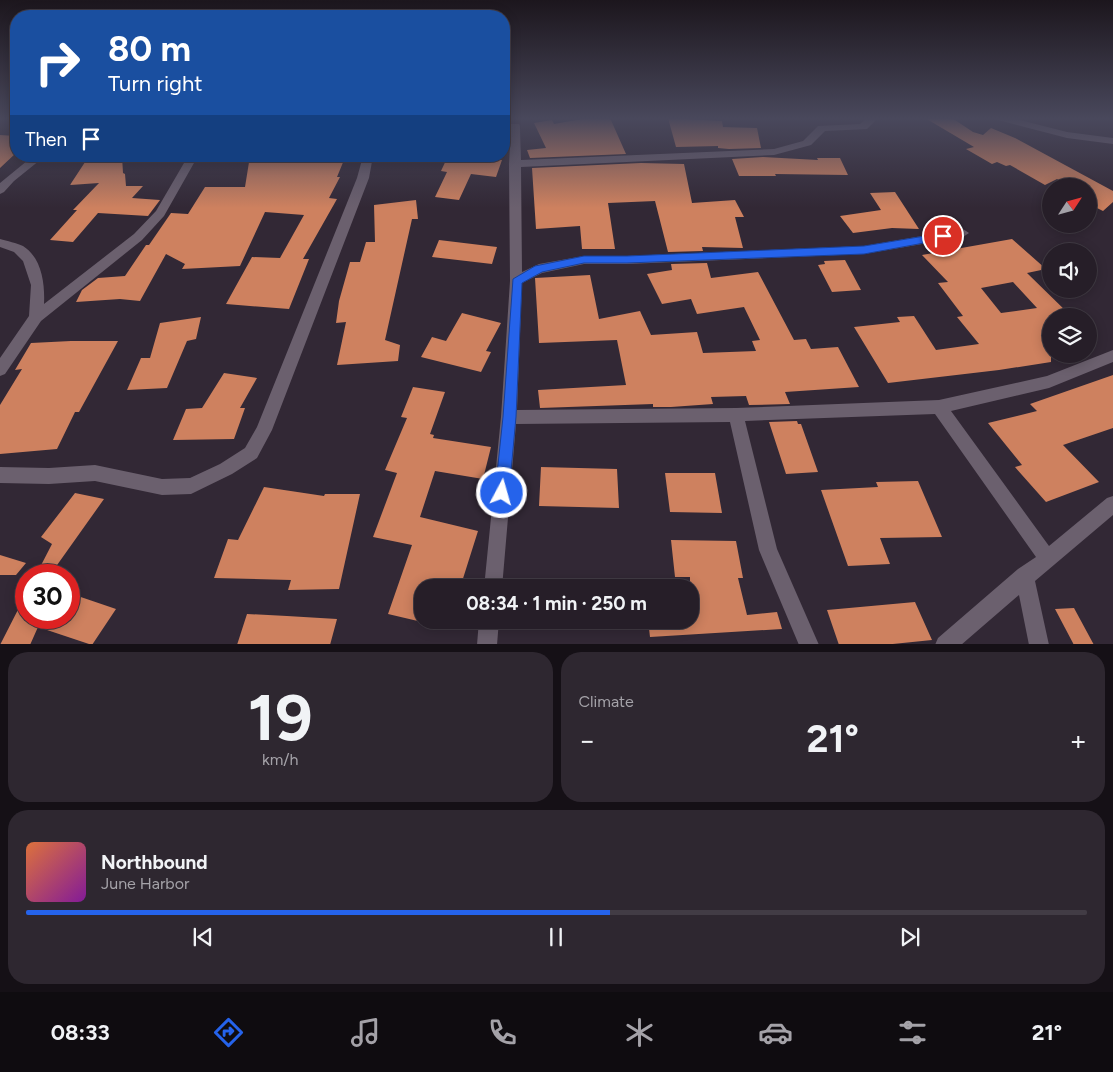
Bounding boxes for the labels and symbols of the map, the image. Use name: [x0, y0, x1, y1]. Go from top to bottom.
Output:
north arrow: [1042, 178, 1098, 232]
pin: [922, 215, 964, 257]
position arrow: [475, 466, 527, 518]
speed limit sign: 30: [15, 564, 80, 629]

